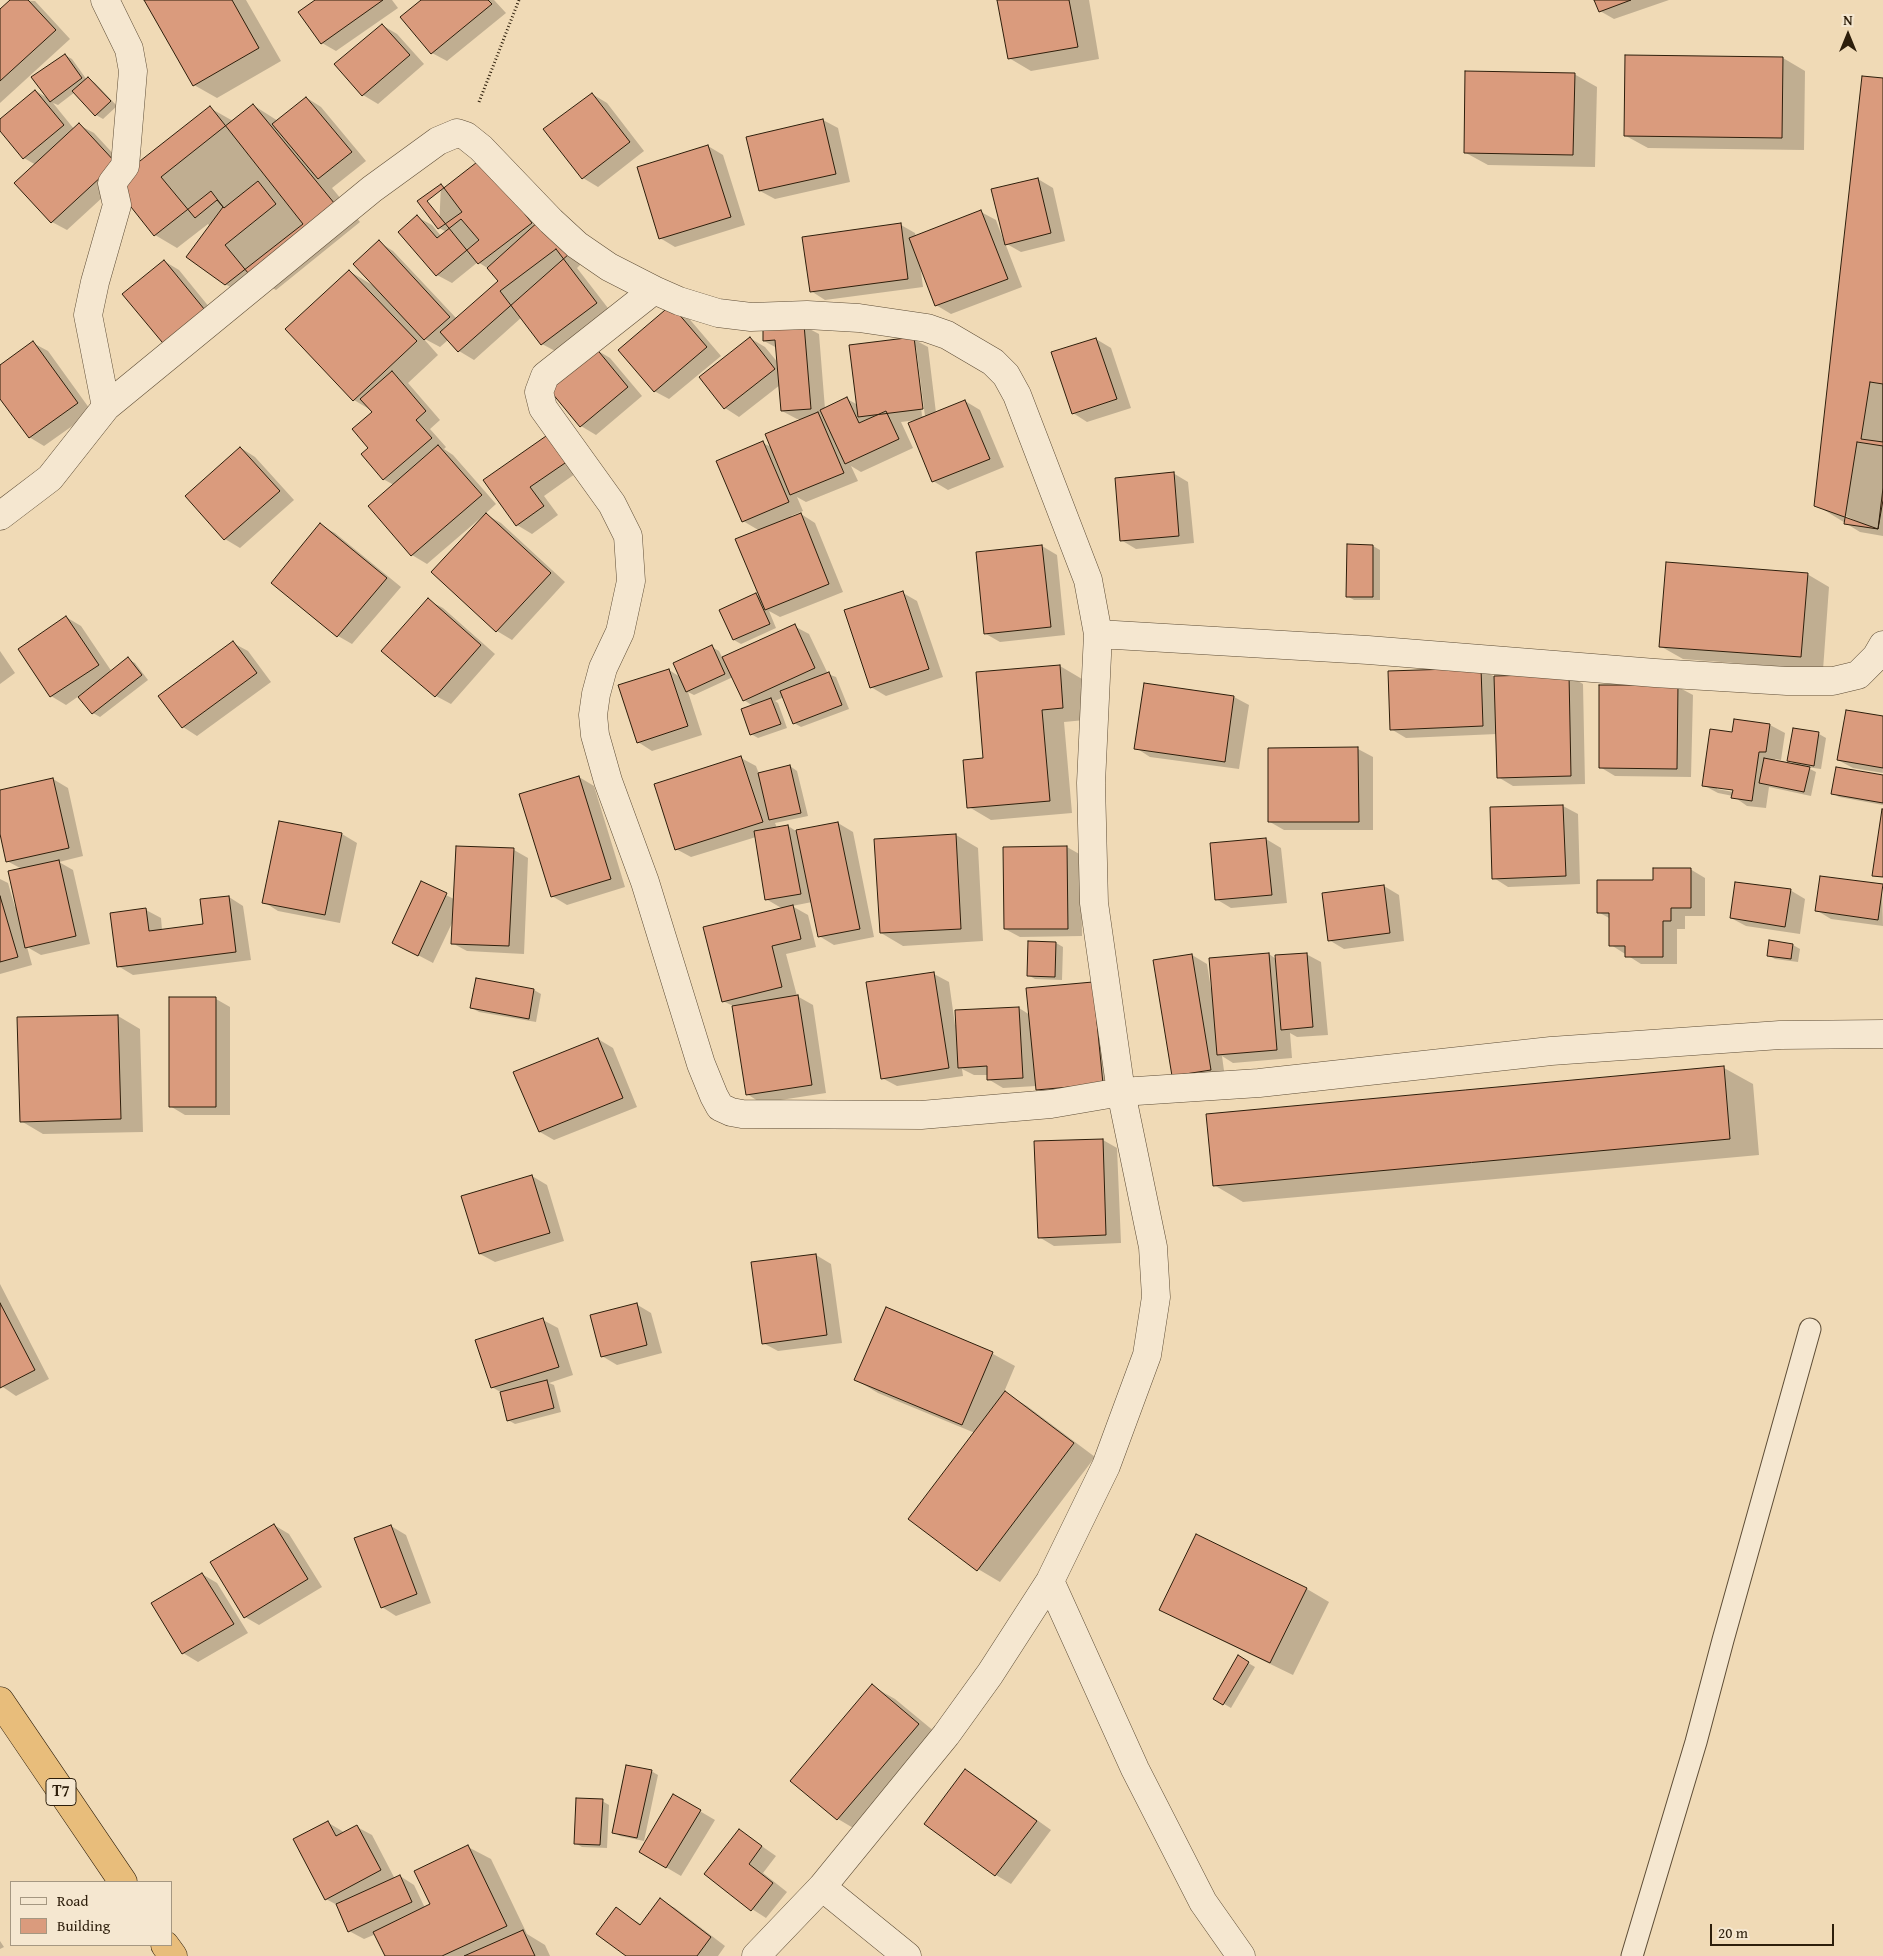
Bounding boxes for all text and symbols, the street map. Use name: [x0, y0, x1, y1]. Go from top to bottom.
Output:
north arrow: [1823, 10, 1873, 60]
text: N: [1843, 10, 1853, 30]
road number: T7: [46, 1778, 76, 1805]
legend: [10, 1881, 172, 1946]
text: Road: [57, 1890, 88, 1911]
scale bar: [1713, 1914, 1837, 1946]
text: Building: [57, 1915, 110, 1936]
text: 20 m: [1718, 1922, 1748, 1943]

